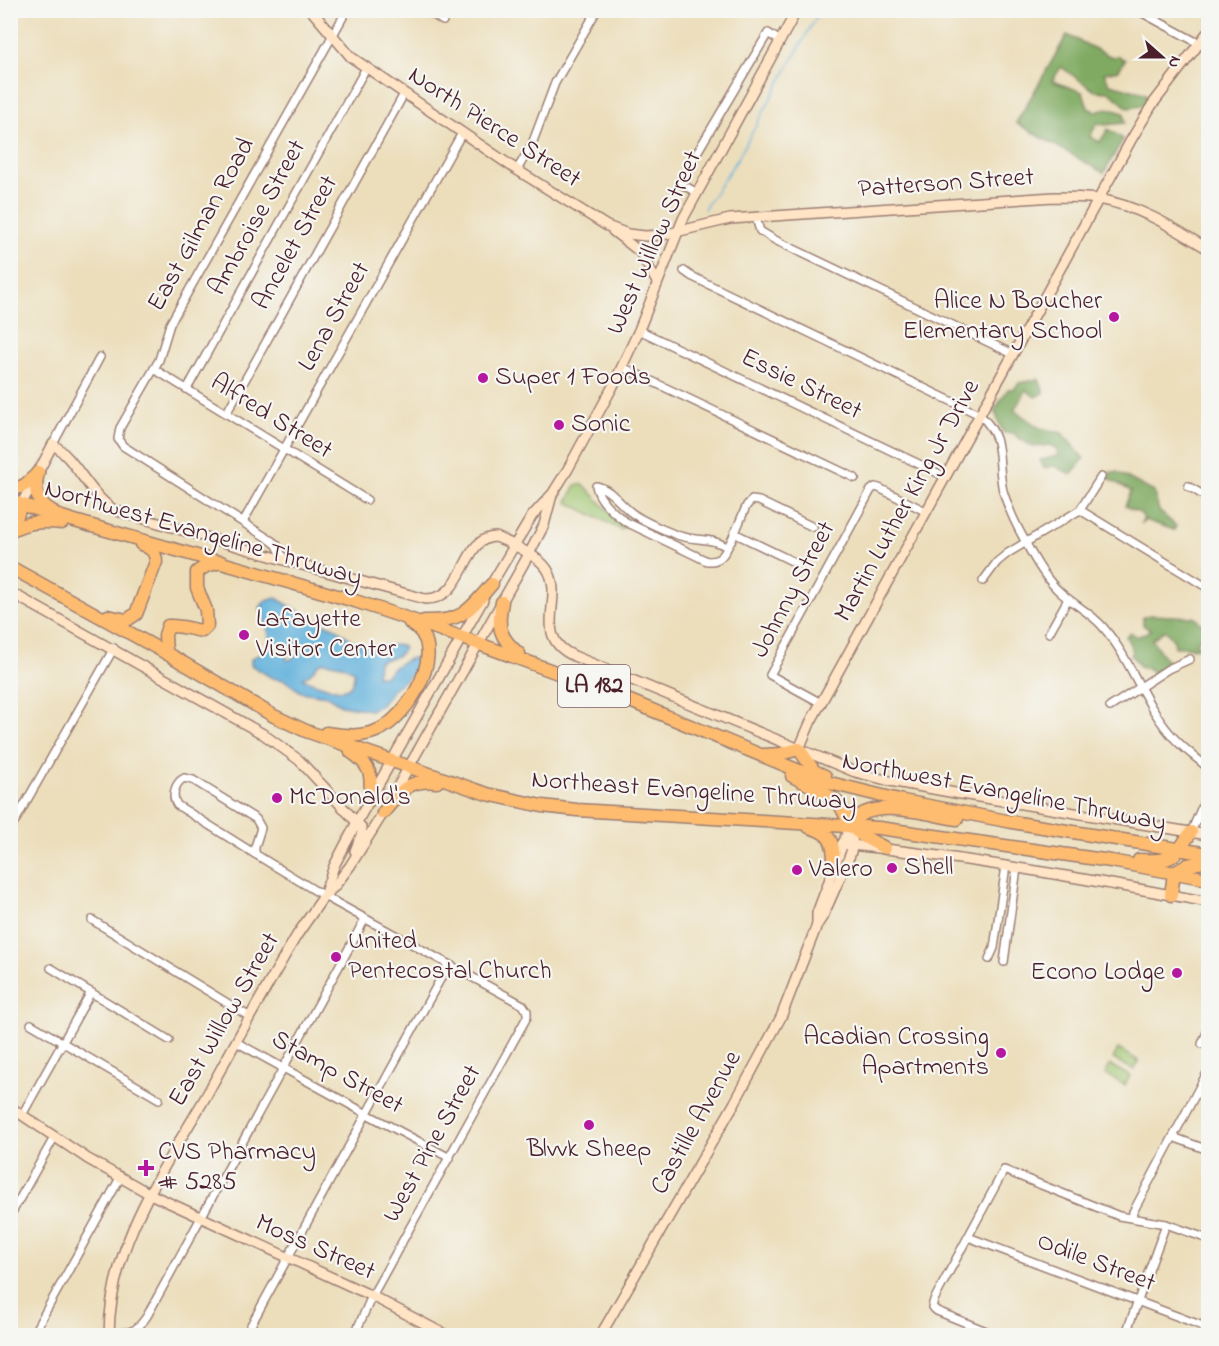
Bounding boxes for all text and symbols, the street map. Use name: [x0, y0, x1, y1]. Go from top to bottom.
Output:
north arrow: [1132, 27, 1192, 87]
text: N: [1161, 52, 1187, 71]
street label: North Pierce Street: [400, 58, 588, 198]
street label: East Gilman Road: [138, 131, 266, 319]
street label: Ambroise Street: [199, 133, 317, 303]
street label: West Willow Street: [597, 145, 713, 341]
street label: Patterson Street: [857, 159, 1036, 209]
street label: Ancelet Street: [243, 168, 349, 317]
street label: Lena Street: [289, 255, 381, 379]
place label: Alice N Boucher Elementary School: [903, 283, 1103, 351]
marker: Alice N Boucher Elementary School: [1107, 310, 1121, 324]
street label: Essie Street: [734, 339, 868, 431]
place label: Super 1 Foods: [495, 359, 651, 397]
street label: Alfred Street: [202, 364, 340, 470]
marker: Super 1 Foods: [476, 371, 490, 385]
street label: Martin Luther King Jr Drive: [825, 372, 991, 629]
place label: Sonic: [571, 406, 631, 444]
marker: Sonic: [552, 418, 566, 432]
street label: Northwest Evangeline Thruway: [40, 470, 366, 598]
street label: Johnny Street: [742, 515, 846, 665]
place label: Lafayette Visitor Center: [255, 601, 397, 669]
marker: Lafayette Visitor Center: [237, 628, 251, 642]
road number: LA 182: [558, 665, 630, 707]
street label: Northwest Evangeline Thruway: [839, 743, 1169, 843]
street label: Northeast Evangeline Thruway: [530, 762, 858, 822]
place label: McDonald's: [289, 779, 411, 817]
marker: McDonald's: [270, 791, 284, 805]
place label: Shell: [904, 849, 953, 887]
place label: Valero: [808, 851, 873, 889]
marker: Shell: [885, 861, 899, 875]
marker: Valero: [790, 863, 804, 877]
place label: United Pentecostal Church: [348, 923, 552, 991]
street label: East Willow Street: [160, 926, 291, 1114]
marker: United Pentecostal Church: [329, 950, 343, 964]
place label: Econo Lodge: [1030, 954, 1165, 992]
marker: Econo Lodge: [1170, 966, 1184, 980]
place label: Acadian Crossing Apartments: [803, 1019, 989, 1087]
street label: Stamp Street: [264, 1021, 410, 1125]
street label: Castille Avenue: [642, 1044, 752, 1202]
marker: Acadian Crossing Apartments: [994, 1046, 1008, 1060]
street label: West Pine Street: [374, 1058, 492, 1230]
marker: Blvvk Sheep: [582, 1118, 596, 1132]
place label: Blvvk Sheep: [526, 1131, 651, 1169]
place label: CVS Pharmacy # 5285: [158, 1134, 316, 1202]
marker: CVS Pharmacy # 5285: [139, 1161, 153, 1175]
street label: Moss Street: [249, 1205, 381, 1291]
street label: Odile Street: [1031, 1223, 1161, 1303]

